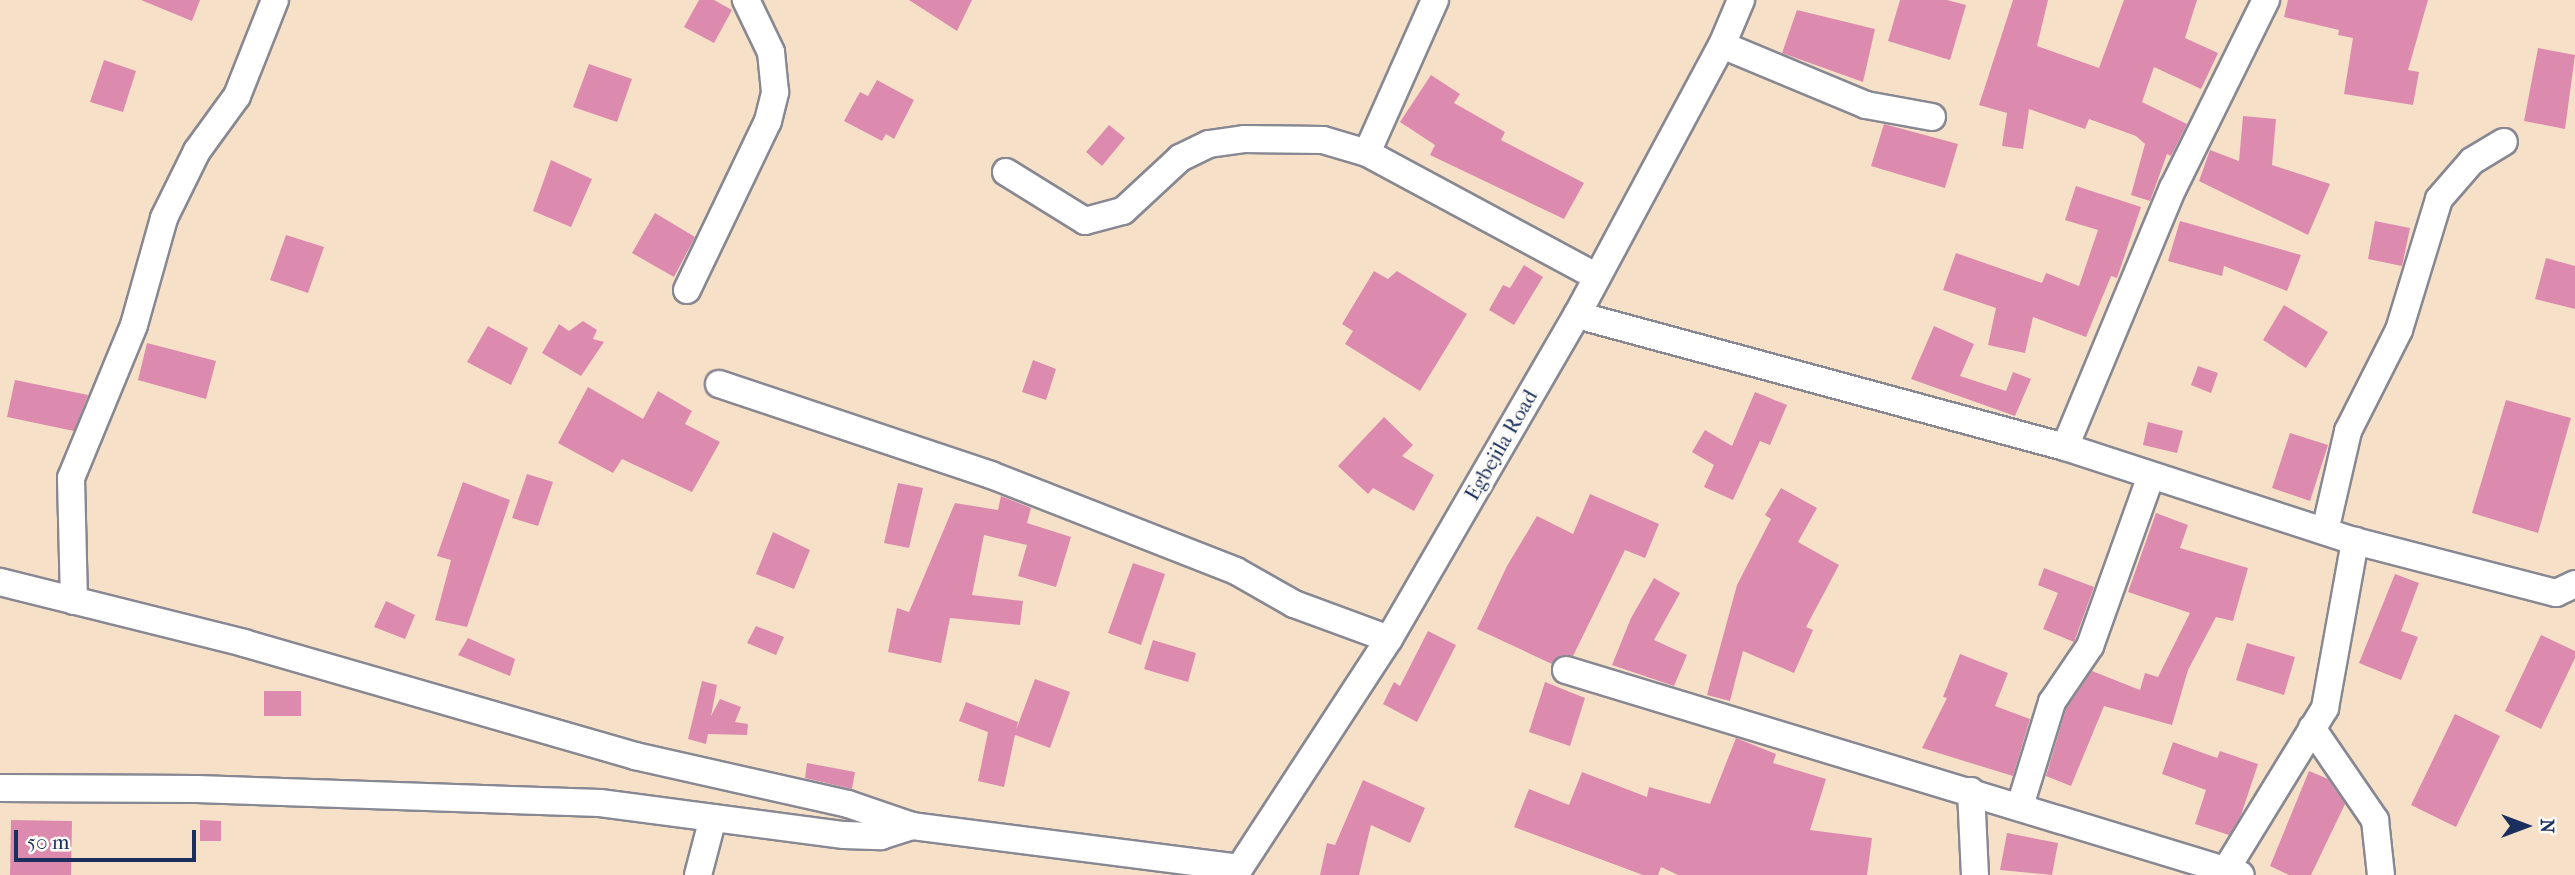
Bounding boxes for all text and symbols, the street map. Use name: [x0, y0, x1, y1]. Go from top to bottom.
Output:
street label: Egbejila Road: [1459, 385, 1543, 505]
north arrow: [2491, 791, 2561, 861]
scale bar: [18, 816, 200, 860]
text: N: [2536, 819, 2558, 833]
text: 50 m: [27, 830, 70, 854]

